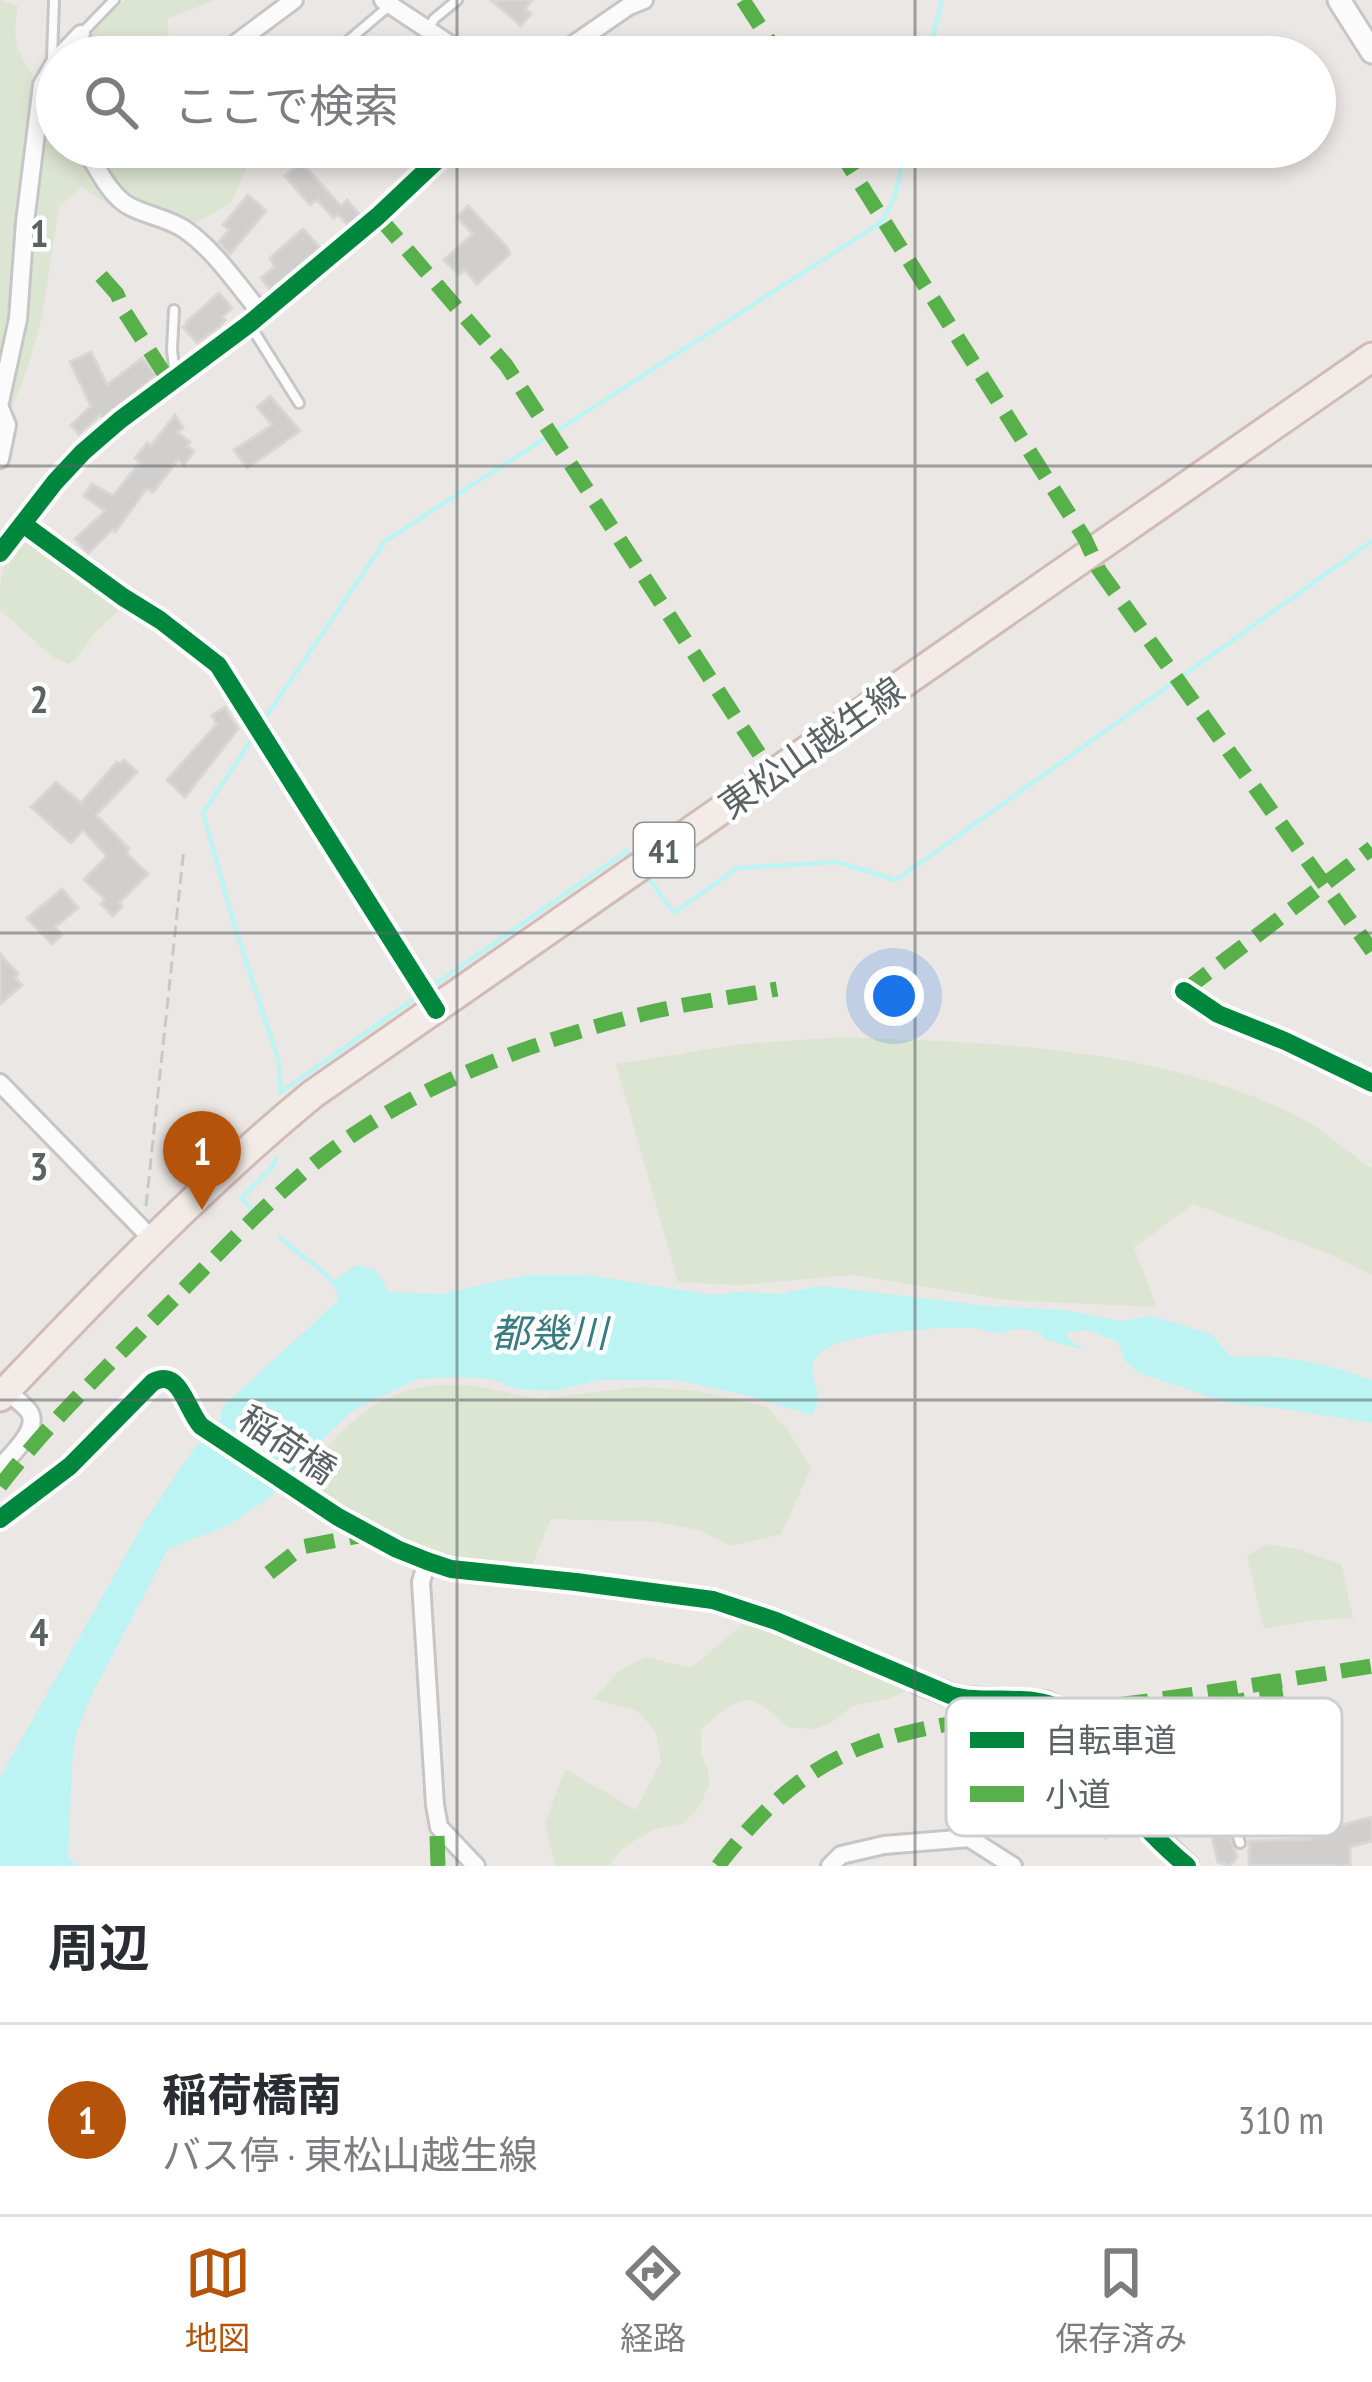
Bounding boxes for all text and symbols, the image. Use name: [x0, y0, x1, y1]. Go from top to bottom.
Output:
search box: [36, 36, 1336, 168]
icon: search: [78, 69, 144, 135]
text: ここで検索: [174, 76, 399, 134]
text: 1: [30, 207, 48, 258]
street label: 東松山越生線: [709, 666, 913, 828]
text: 2: [30, 673, 48, 724]
road number: 41: [634, 823, 694, 877]
your location: [864, 966, 924, 1026]
pin: 1: [163, 1111, 241, 1210]
text: 3: [30, 1140, 48, 1191]
water label: 都幾川: [490, 1307, 611, 1358]
street label: 稲荷橋: [230, 1394, 346, 1494]
text: 4: [30, 1606, 49, 1657]
legend: [946, 1698, 1342, 1836]
text: 自転車道: [1045, 1718, 1177, 1761]
text: 小道: [1045, 1772, 1111, 1815]
text: 周辺: [48, 1914, 150, 1980]
text: 稲荷橋南: [162, 2065, 342, 2123]
text: 1: [78, 2094, 96, 2145]
text: 310 m: [1238, 2094, 1324, 2145]
text: バス停 · 東松山越生線: [162, 2129, 538, 2180]
tab: 地図: [185, 2240, 251, 2360]
tab: 経路: [620, 2240, 686, 2360]
tab: 保存済み: [1055, 2240, 1187, 2360]

